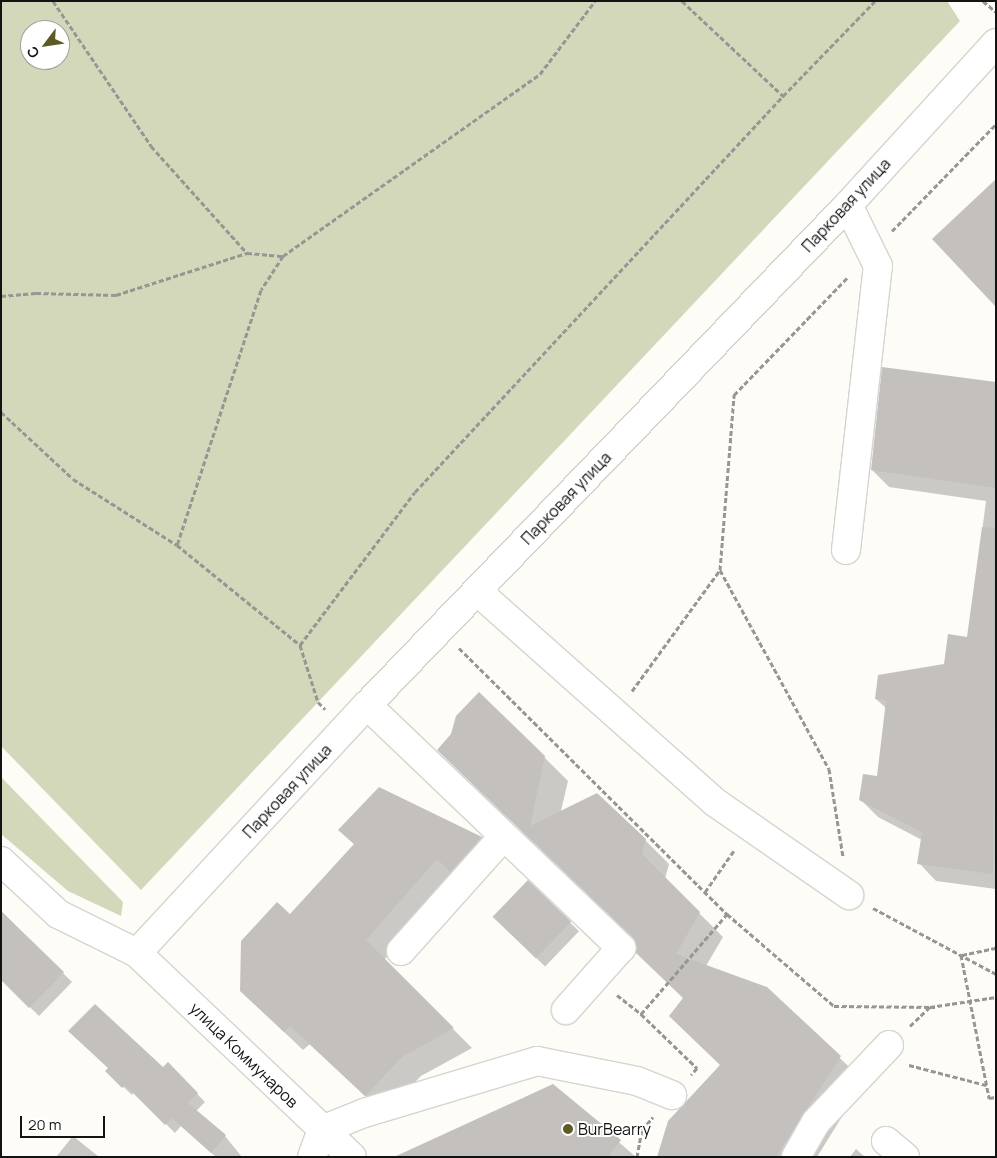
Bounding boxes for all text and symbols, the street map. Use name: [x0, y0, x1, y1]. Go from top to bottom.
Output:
north arrow: [20, 20, 70, 70]
text: С: [22, 43, 43, 62]
street label: Парковая улица: [798, 154, 894, 256]
street label: Парковая улица: [517, 448, 615, 548]
street label: Парковая улица: [239, 740, 335, 842]
street label: улица Коммунаров: [186, 998, 302, 1112]
scale bar: [22, 1106, 108, 1138]
text: 20 m: [28, 1114, 61, 1135]
place label: BurBearry: [578, 1119, 651, 1139]
marker: BurBearry: [562, 1123, 574, 1135]

